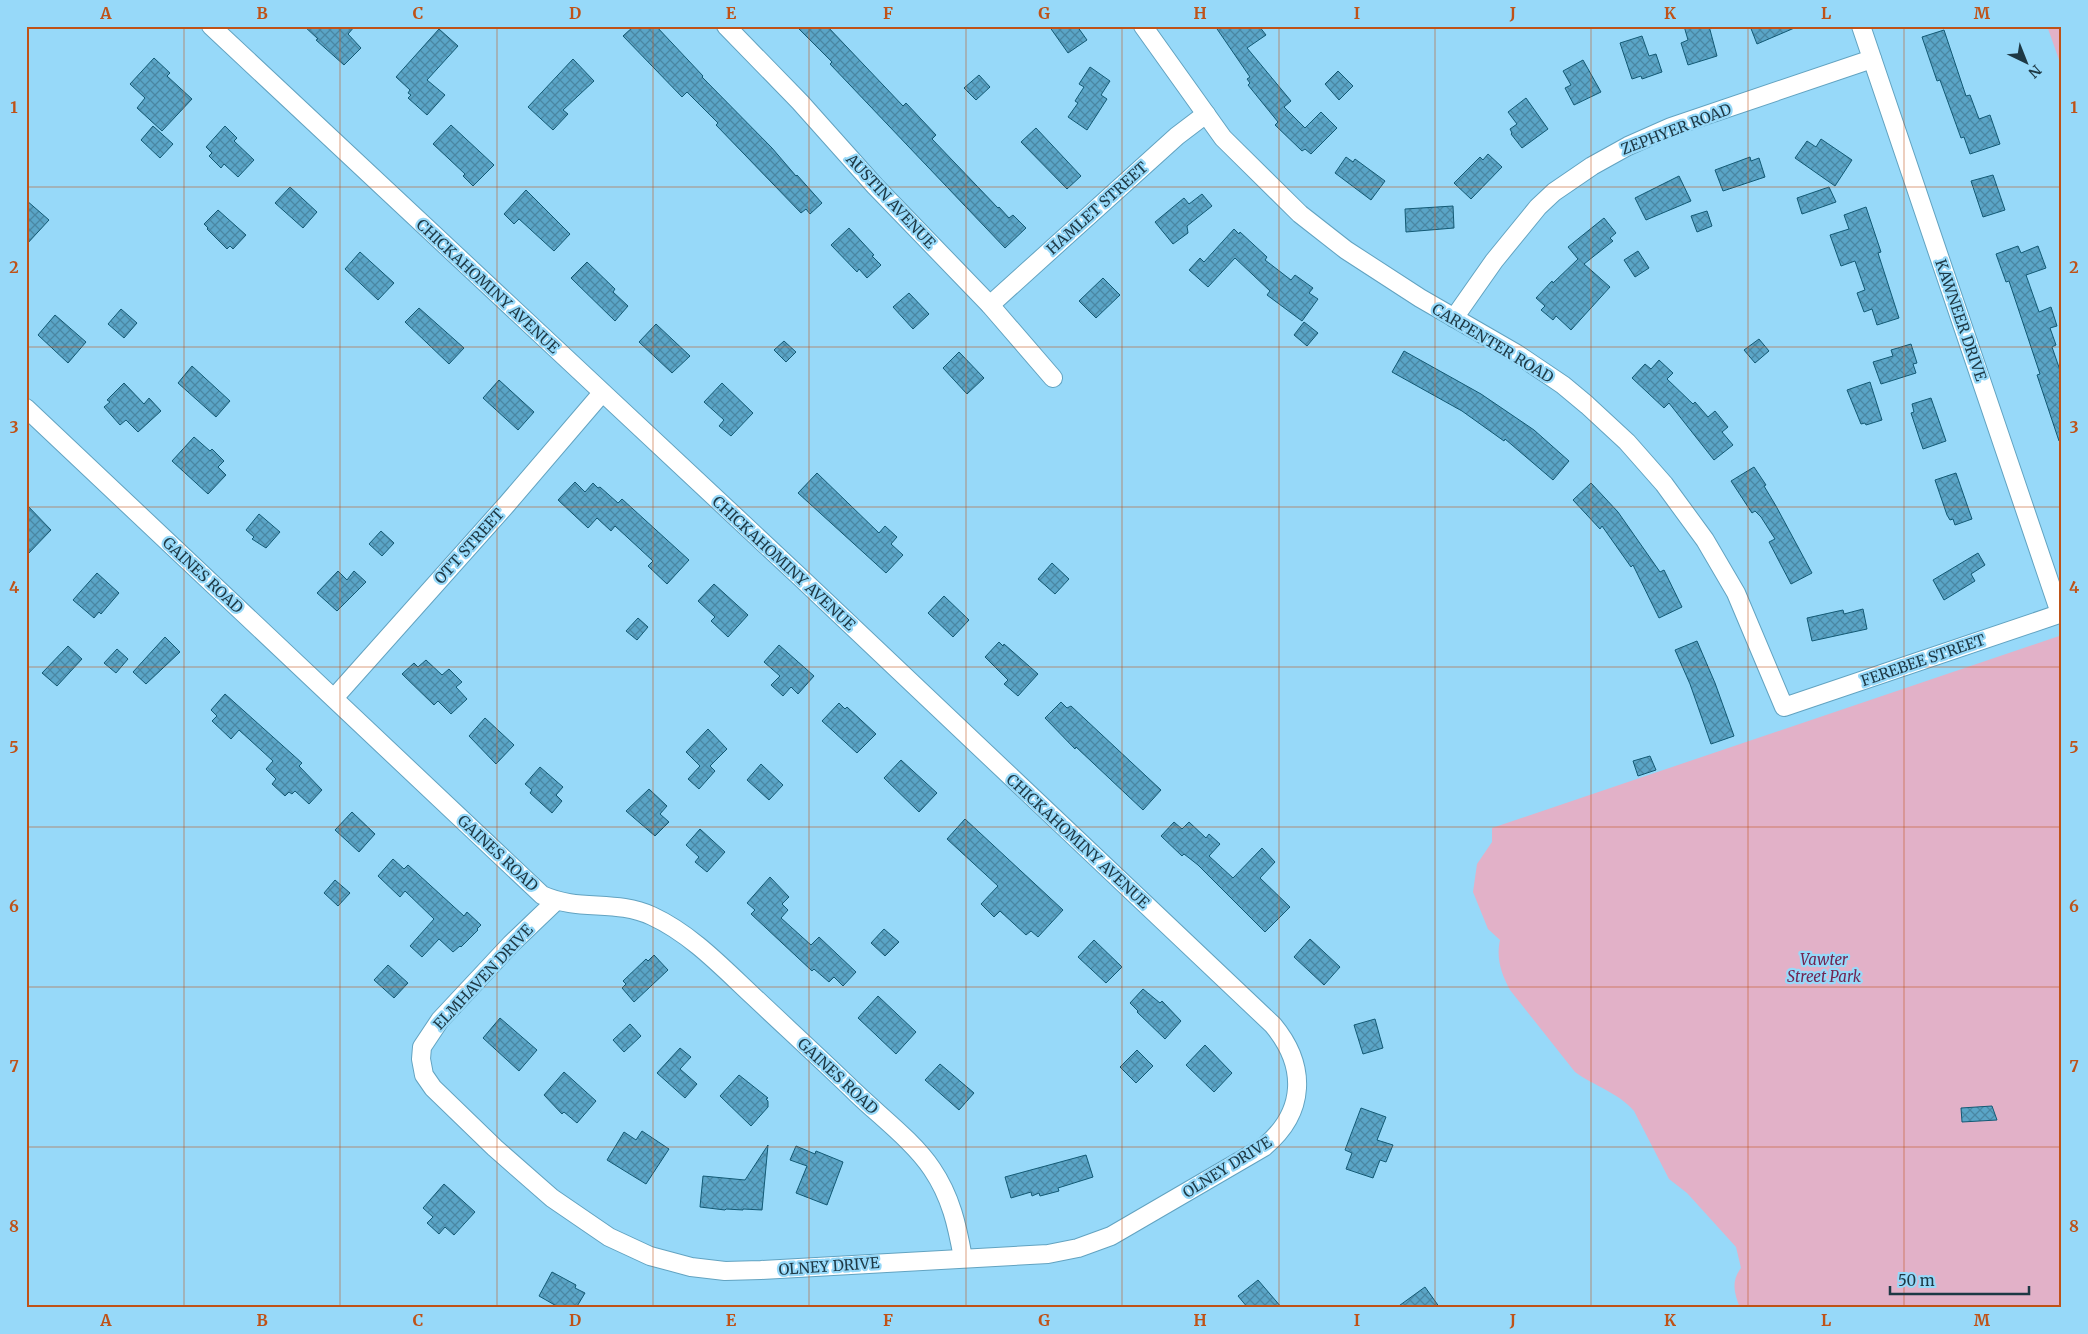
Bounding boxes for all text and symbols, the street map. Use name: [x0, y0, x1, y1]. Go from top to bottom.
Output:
text: A: [99, 3, 112, 23]
text: B: [256, 3, 268, 23]
text: C: [413, 3, 423, 23]
text: D: [569, 3, 581, 23]
text: E: [726, 3, 737, 23]
text: F: [883, 3, 893, 23]
text: G: [1038, 3, 1050, 23]
text: H: [1193, 3, 1207, 23]
text: I: [1354, 3, 1360, 23]
text: J: [1509, 3, 1516, 23]
text: K: [1664, 3, 1676, 23]
text: L: [1821, 3, 1831, 23]
text: M: [1974, 3, 1991, 23]
north arrow: [2000, 38, 2050, 88]
text: N: [2025, 61, 2045, 82]
text: 1: [10, 97, 18, 117]
text: 1: [2070, 97, 2078, 117]
street label: ZEPHYER ROAD: [1618, 99, 1734, 159]
street label: AUSTIN AVENUE: [842, 149, 940, 253]
street label: HAMLET STREET: [1042, 157, 1152, 258]
street label: CHICKAHOMINY AVENUE: [413, 215, 564, 358]
text: 2: [9, 257, 19, 277]
street label: KAWNEER DRIVE: [1931, 257, 1991, 384]
text: 2: [2069, 257, 2079, 277]
street label: CARPENTER ROAD: [1429, 299, 1557, 387]
text: 3: [9, 417, 19, 437]
text: 3: [2069, 417, 2079, 437]
street label: CHICKAHOMINY AVENUE: [709, 492, 860, 635]
street label: OTT STREET: [430, 504, 508, 588]
street label: GAINES ROAD: [159, 533, 247, 617]
text: 4: [9, 577, 19, 597]
text: 4: [2069, 577, 2079, 597]
street label: FEREBEE STREET: [1858, 630, 1988, 690]
text: 5: [9, 737, 19, 757]
text: 5: [2069, 737, 2079, 757]
street label: CHICKAHOMINY AVENUE: [1003, 770, 1154, 913]
street label: GAINES ROAD: [454, 811, 542, 895]
text: 6: [9, 896, 19, 916]
text: 6: [2069, 896, 2079, 916]
street label: ELMHAVEN DRIVE: [429, 920, 537, 1034]
park label: Vawter Street Park: [1787, 950, 1862, 986]
street label: GAINES ROAD: [794, 1034, 882, 1118]
text: 7: [9, 1056, 19, 1076]
text: 7: [2069, 1056, 2079, 1076]
street label: OLNEY DRIVE: [1179, 1132, 1275, 1202]
text: 8: [9, 1216, 19, 1236]
text: 8: [2069, 1216, 2079, 1236]
street label: OLNEY DRIVE: [778, 1253, 881, 1279]
scale bar: [1890, 1264, 2029, 1296]
text: 50 m: [1898, 1271, 1935, 1290]
text: A: [99, 1310, 112, 1330]
text: B: [256, 1310, 268, 1330]
text: C: [413, 1310, 423, 1330]
text: D: [569, 1310, 581, 1330]
text: E: [726, 1310, 737, 1330]
text: F: [883, 1310, 893, 1330]
text: G: [1038, 1310, 1050, 1330]
text: H: [1193, 1310, 1207, 1330]
text: I: [1354, 1310, 1360, 1330]
text: J: [1509, 1310, 1516, 1330]
text: K: [1664, 1310, 1676, 1330]
text: L: [1821, 1310, 1831, 1330]
text: M: [1974, 1310, 1991, 1330]

